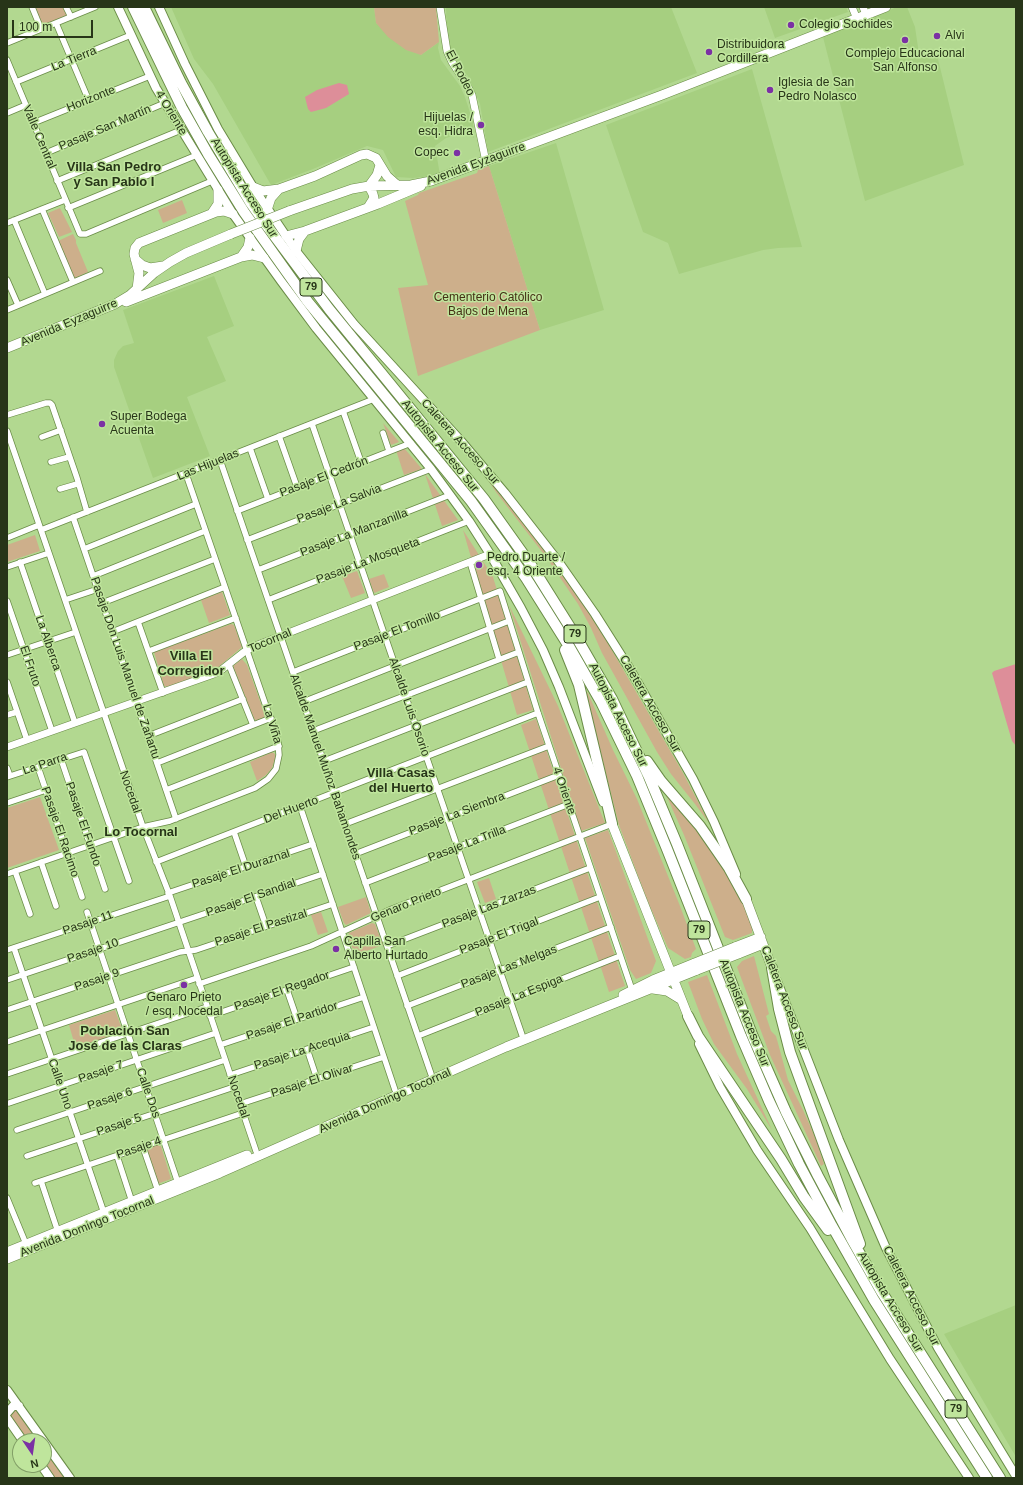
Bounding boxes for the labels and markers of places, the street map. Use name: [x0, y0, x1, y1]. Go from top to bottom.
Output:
place label: Colegio Sochides: [799, 18, 892, 32]
marker: Colegio Sochides: [786, 20, 796, 30]
place label: Alvi: [945, 29, 964, 43]
marker: Alvi: [932, 31, 942, 41]
marker: Complejo Educacional San Alfonso: [900, 35, 910, 45]
place label: Distribuidora Cordillera: [717, 38, 784, 66]
marker: Distribuidora Cordillera: [704, 47, 714, 57]
place label: Complejo Educacional San Alfonso: [845, 47, 965, 75]
place label: Iglesia de San Pedro Nolasco: [778, 76, 857, 104]
marker: Iglesia de San Pedro Nolasco: [765, 85, 775, 95]
place label: Hijuelas / esq. Hidra: [418, 111, 473, 139]
marker: Hijuelas / esq. Hidra: [476, 120, 486, 130]
place label: Copec: [414, 146, 449, 160]
marker: Copec: [452, 148, 462, 158]
place label: Super Bodega Acuenta: [110, 410, 187, 438]
marker: Super Bodega Acuenta: [97, 419, 107, 429]
place label: Pedro Duarte / esq. 4 Oriente: [487, 551, 565, 579]
marker: Pedro Duarte / esq. 4 Oriente: [474, 560, 484, 570]
place label: Capilla San Alberto Hurtado: [344, 935, 428, 963]
marker: Capilla San Alberto Hurtado: [331, 944, 341, 954]
marker: Genaro Prieto / esq. Nocedal: [179, 980, 189, 990]
place label: Genaro Prieto / esq. Nocedal: [146, 991, 222, 1019]

